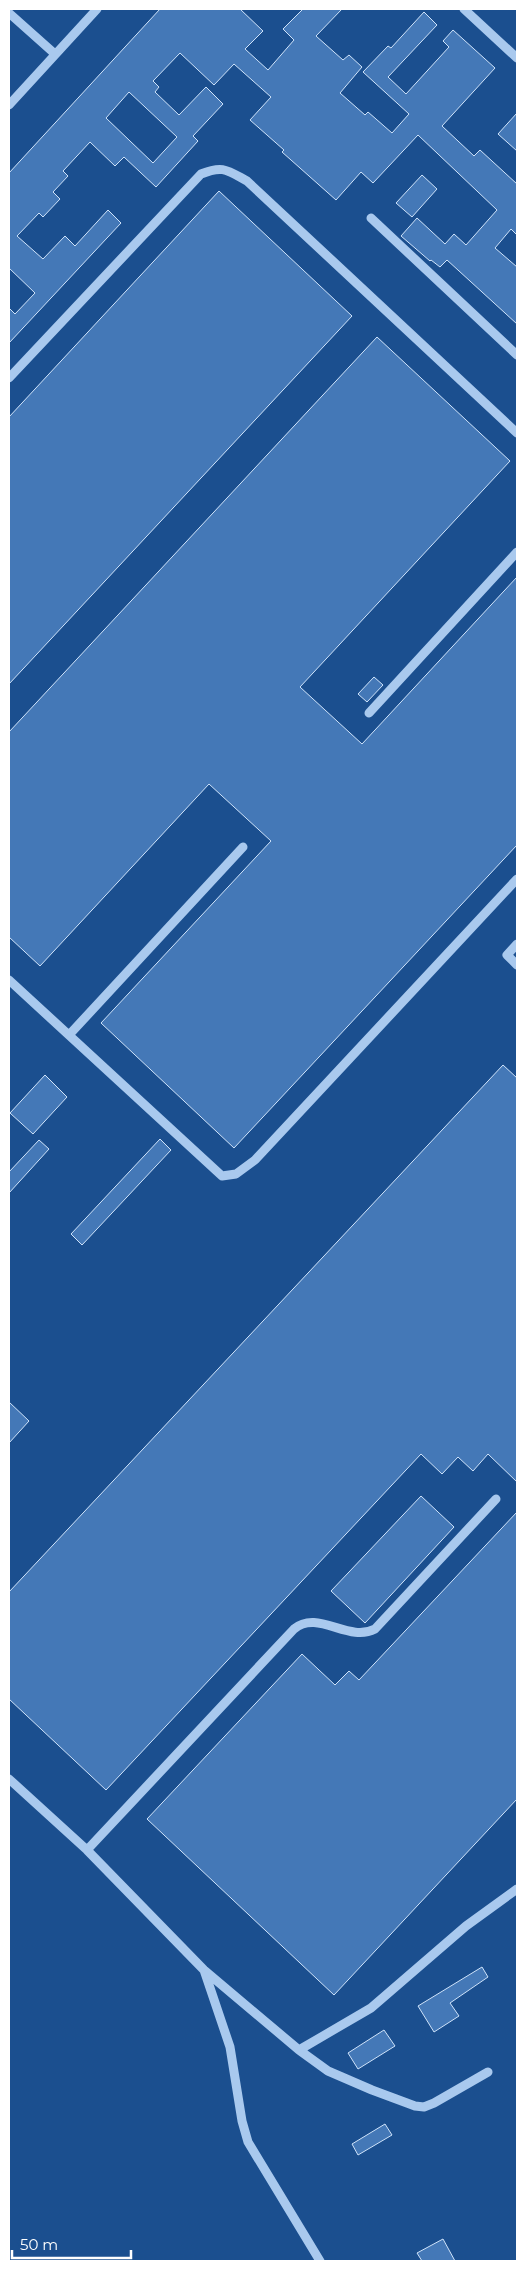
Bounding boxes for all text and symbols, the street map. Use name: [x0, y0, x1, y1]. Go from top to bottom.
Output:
scale bar: [12, 2228, 131, 2260]
text: 50 m: [20, 2235, 58, 2254]

